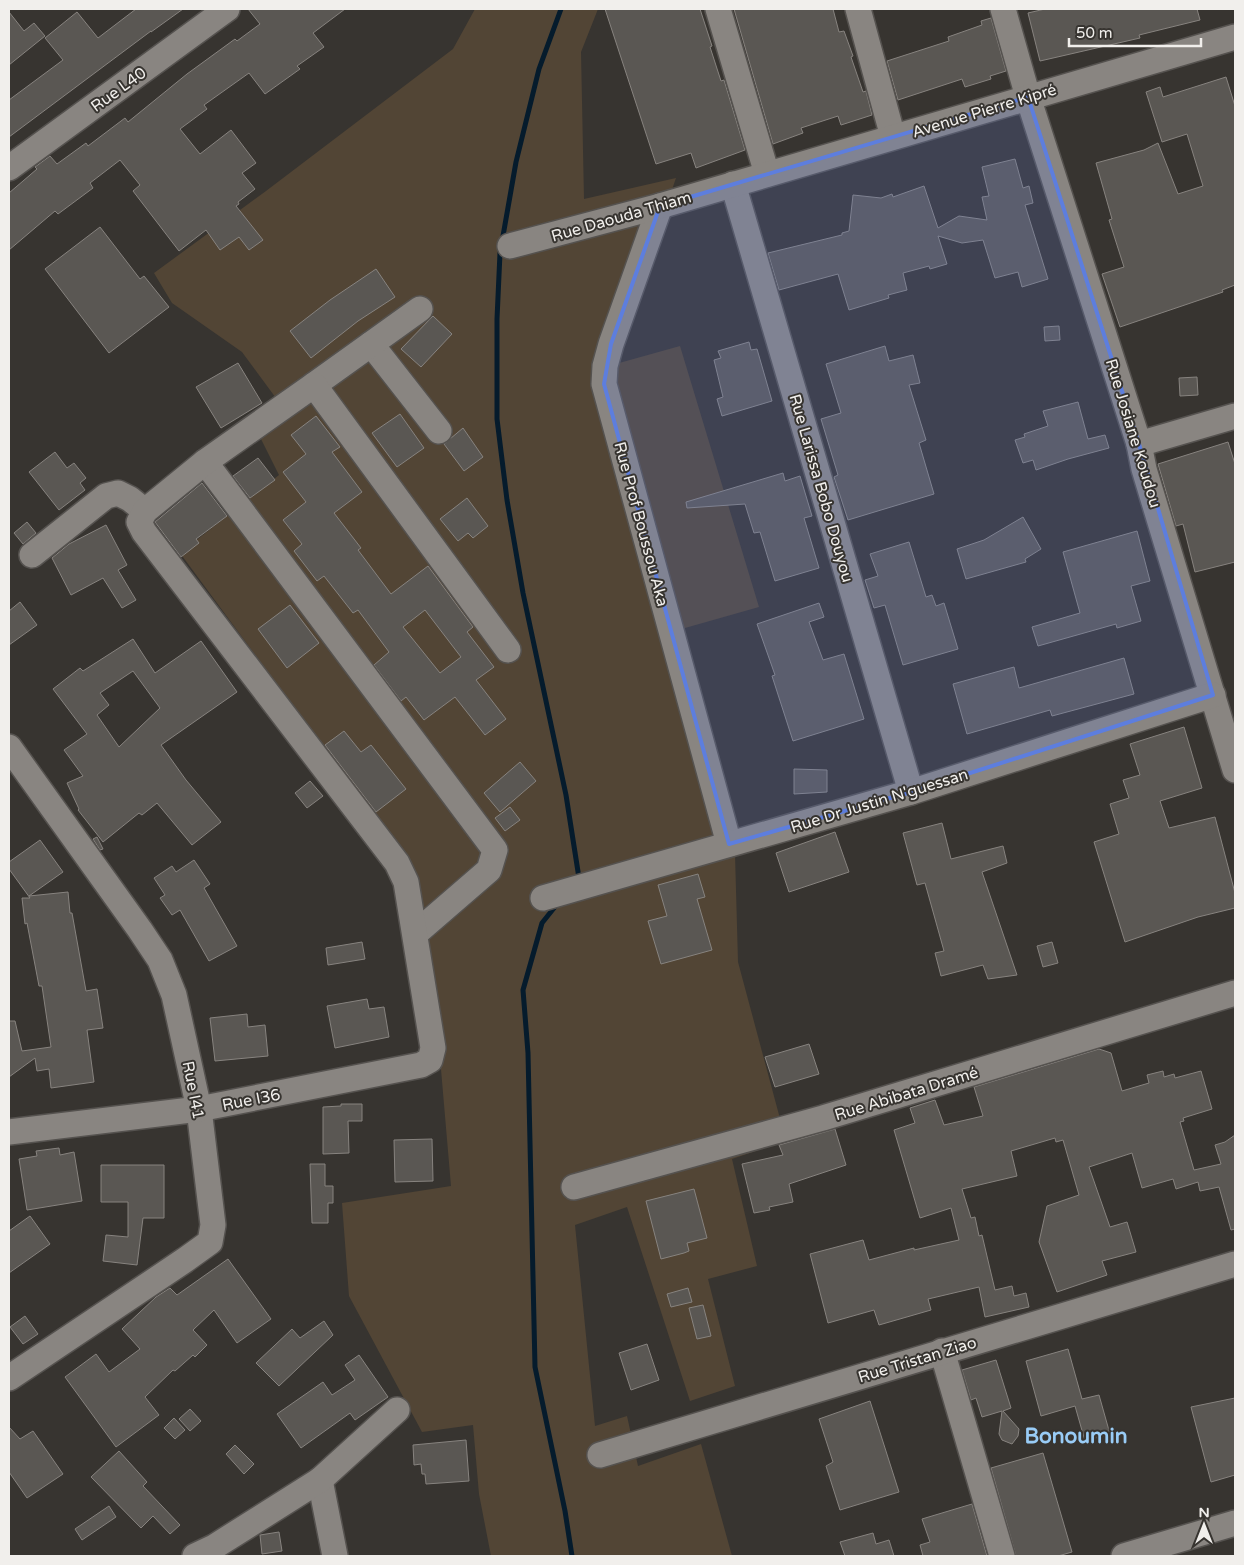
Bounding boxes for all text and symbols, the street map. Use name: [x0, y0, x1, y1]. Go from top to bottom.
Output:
scale bar: [1069, 15, 1202, 47]
text: 50 m: [1076, 24, 1113, 42]
street label: Rue L40: [87, 63, 150, 117]
street label: Avenue Pierre Kipré: [910, 79, 1059, 142]
street label: Rue Daouda Thiam: [549, 187, 694, 247]
street label: Rue Josiane Koudou: [1101, 356, 1165, 510]
street label: Rue Larissa Bobo Douyou: [785, 392, 858, 585]
street label: Rue Prof Boussou Aka: [609, 440, 673, 609]
street label: Rue Dr Justin N'guessan: [788, 764, 971, 838]
street label: Rue I41: [178, 1059, 208, 1121]
street label: Rue Abibata Dramé: [832, 1063, 981, 1125]
street label: Rue I36: [220, 1085, 282, 1115]
street label: Rue Tristan Ziao: [856, 1332, 979, 1387]
district label: Bonoumin: [1025, 1424, 1127, 1449]
north arrow: [1179, 1500, 1229, 1550]
text: N: [1198, 1504, 1210, 1521]

